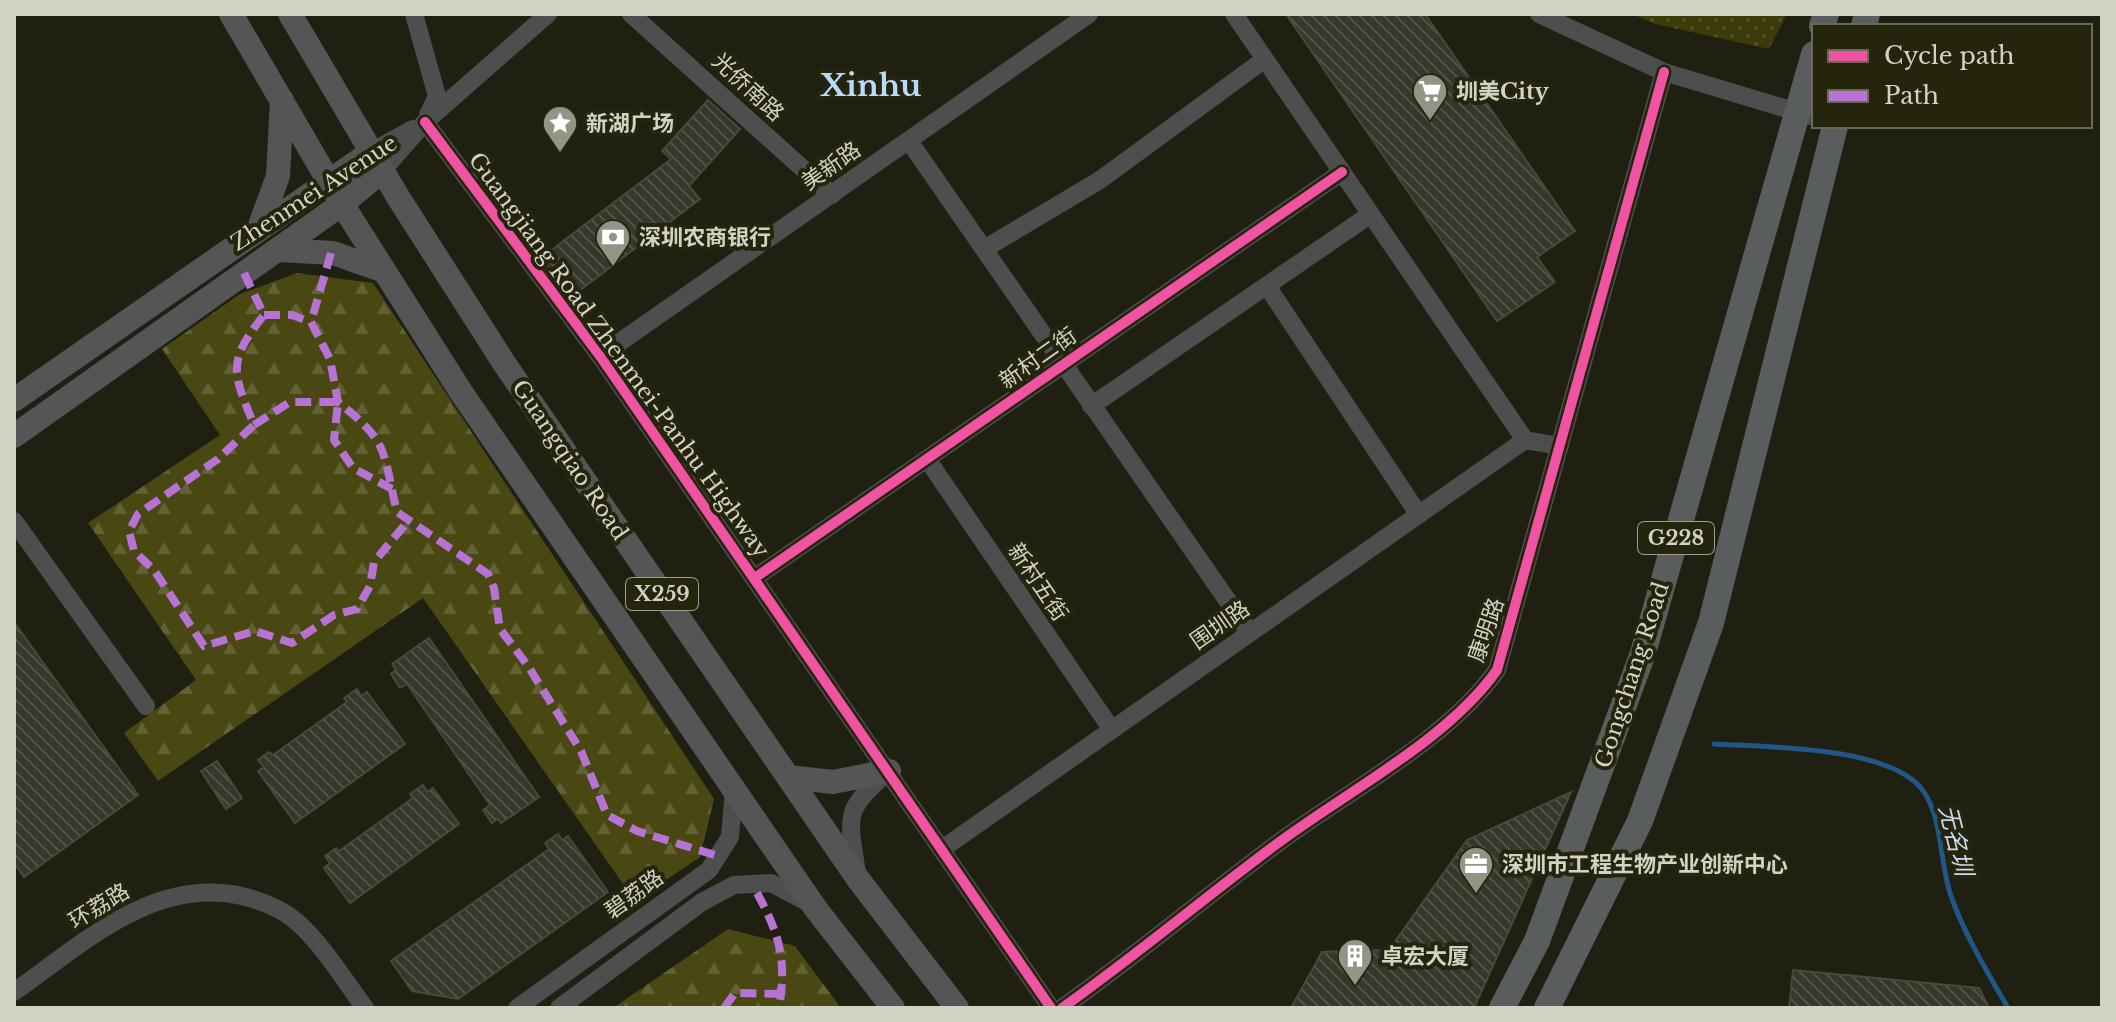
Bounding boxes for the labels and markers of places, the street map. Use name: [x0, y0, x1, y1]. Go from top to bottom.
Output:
supermarket icon: 圳美City: [1411, 72, 1449, 122]
place label: 圳美City: [1456, 78, 1549, 105]
place icon: 新湖广场: [541, 104, 579, 154]
place label: 新湖广场: [586, 110, 674, 137]
bank icon: 深圳农商银行: [594, 218, 632, 268]
place label: 深圳农商银行: [639, 224, 771, 251]
office icon: 深圳市工程生物产业创新中心: [1457, 845, 1495, 895]
place label: 深圳市工程生物产业创新中心: [1502, 851, 1788, 878]
building icon: 卓宏大厦: [1336, 937, 1374, 987]
place label: 卓宏大厦: [1381, 943, 1469, 970]

